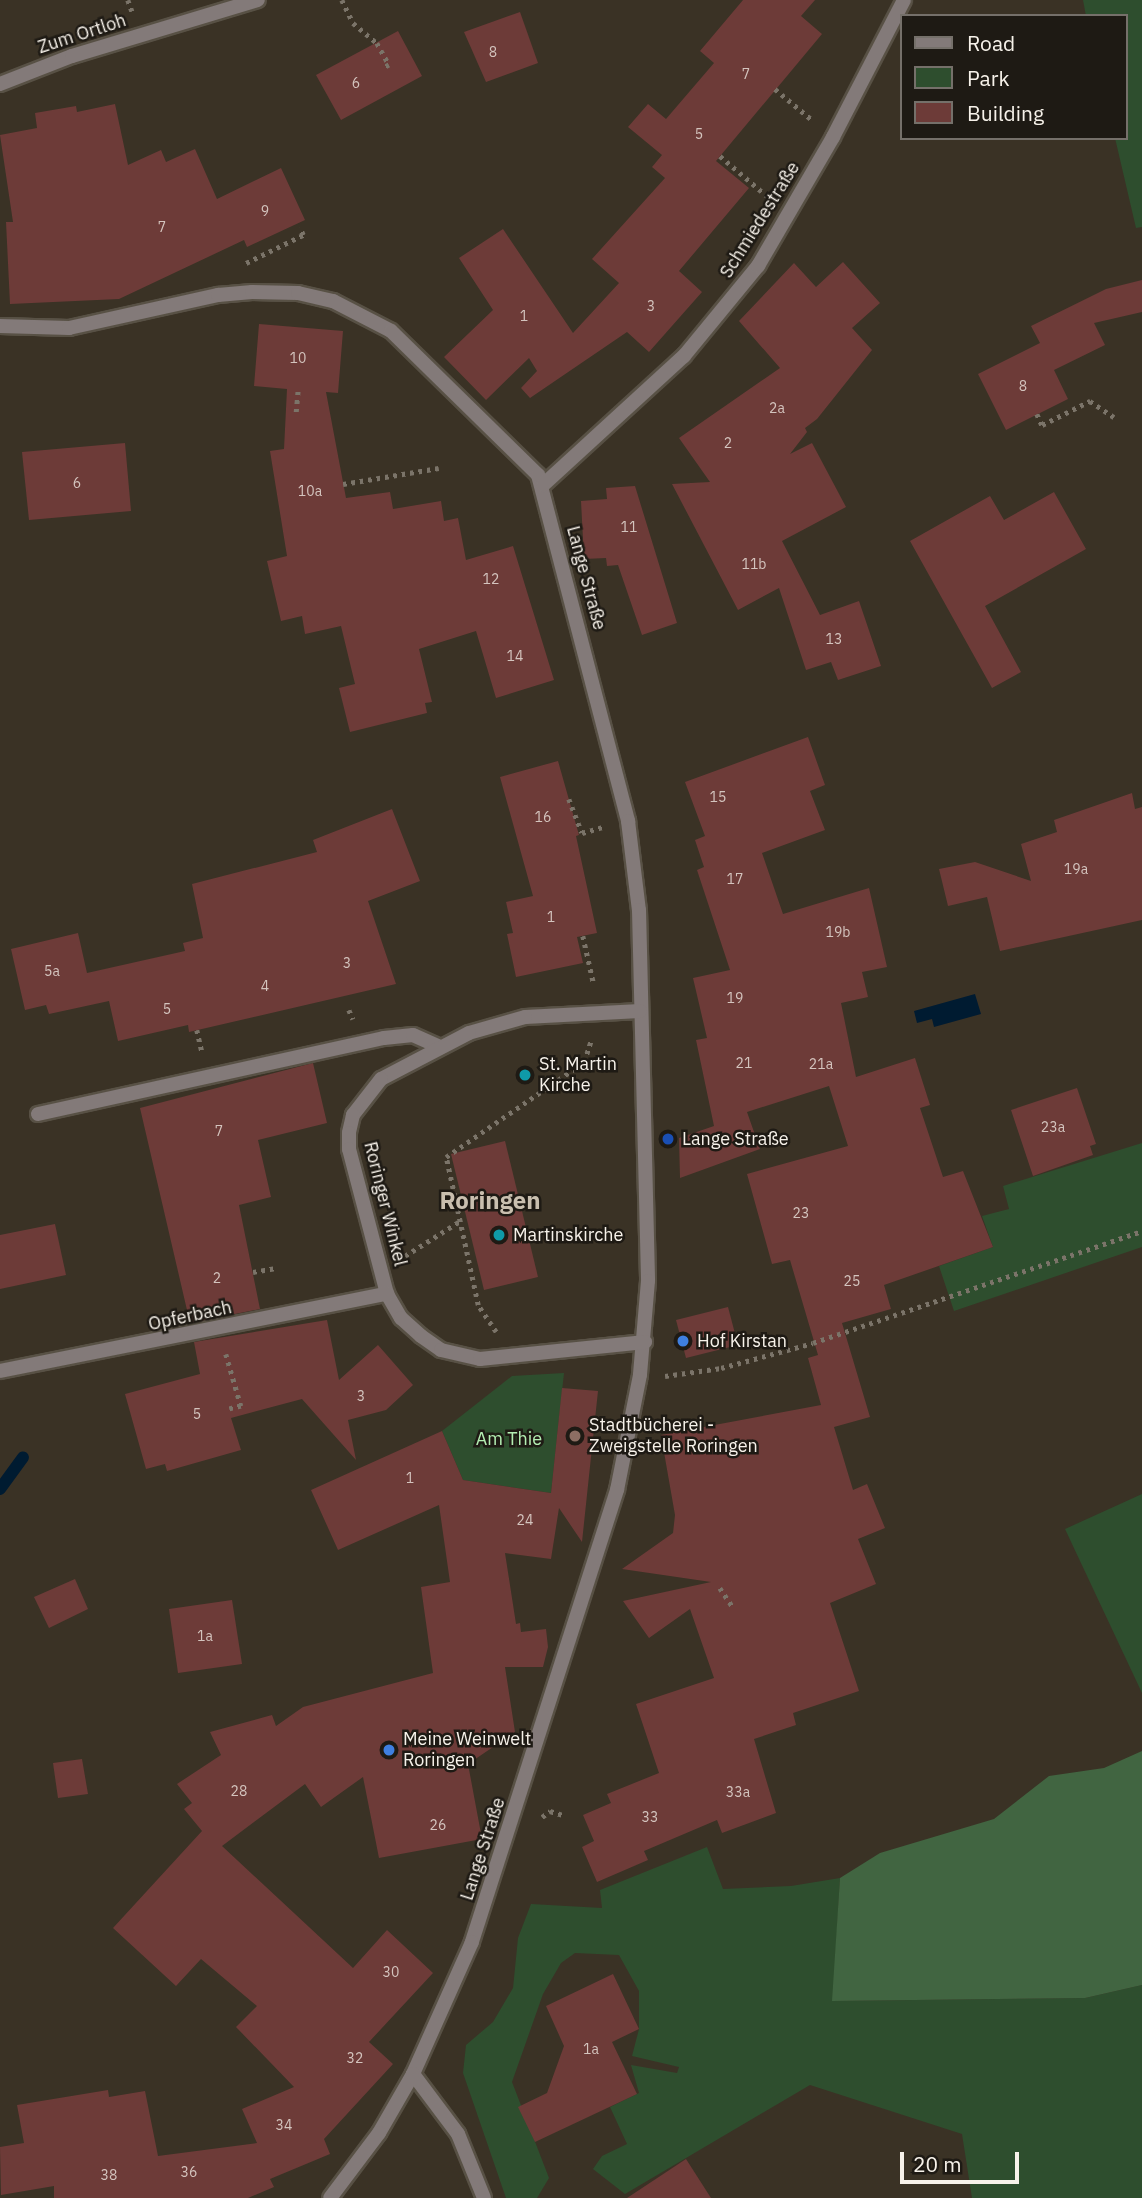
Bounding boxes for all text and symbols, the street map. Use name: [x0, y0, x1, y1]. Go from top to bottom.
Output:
street label: Zum Ortloh: [35, 10, 129, 58]
legend: [900, 14, 1128, 140]
text: Road: [967, 29, 1015, 57]
house number: 8: [489, 44, 497, 60]
text: Park: [967, 64, 1010, 92]
house number: 7: [742, 66, 750, 82]
house number: 6: [352, 75, 360, 91]
text: Building: [967, 99, 1044, 127]
house number: 5: [695, 126, 703, 142]
street label: Schmiedestraße: [716, 158, 804, 282]
house number: 9: [261, 203, 269, 219]
house number: 7: [158, 219, 166, 235]
house number: 3: [647, 298, 655, 314]
house number: 1: [520, 308, 528, 324]
house number: 10: [290, 350, 306, 366]
house number: 8: [1019, 378, 1027, 394]
house number: 2a: [769, 400, 785, 416]
house number: 2: [724, 435, 732, 451]
house number: 6: [73, 475, 81, 491]
house number: 10a: [298, 483, 322, 499]
house number: 11: [621, 519, 637, 535]
street label: Lange Straße: [562, 524, 610, 632]
house number: 11b: [742, 556, 766, 572]
house number: 12: [483, 571, 499, 587]
house number: 13: [826, 631, 842, 647]
house number: 14: [507, 648, 523, 664]
house number: 15: [710, 789, 726, 805]
house number: 16: [535, 809, 551, 825]
house number: 19a: [1064, 861, 1088, 877]
house number: 17: [727, 871, 743, 887]
house number: 1: [547, 909, 555, 925]
house number: 19b: [826, 924, 850, 940]
house number: 3: [343, 955, 351, 971]
house number: 5a: [44, 963, 60, 979]
house number: 4: [261, 978, 269, 994]
house number: 19: [727, 990, 743, 1006]
house number: 5: [163, 1001, 171, 1017]
place label: St. Martin Kirche: [539, 1054, 617, 1096]
house number: 21: [736, 1055, 752, 1071]
house number: 21a: [809, 1056, 833, 1072]
marker: St. Martin Kirche: [517, 1067, 533, 1083]
house number: 23a: [1041, 1119, 1065, 1135]
house number: 7: [215, 1123, 223, 1139]
place label: Lange Straße: [682, 1128, 789, 1150]
marker: Lange Straße: [660, 1131, 676, 1147]
street label: Roringer Winkel: [359, 1140, 411, 1268]
district label: Roringen: [439, 1187, 541, 1215]
house number: 23: [793, 1205, 809, 1221]
place label: Martinskirche: [513, 1224, 623, 1246]
marker: Martinskirche: [491, 1227, 507, 1243]
house number: 2: [213, 1270, 221, 1286]
house number: 25: [844, 1273, 860, 1289]
street label: Opferbach: [146, 1297, 234, 1335]
place label: Hof Kirstan: [697, 1330, 787, 1352]
marker: Hof Kirstan: [675, 1333, 691, 1349]
house number: 3: [357, 1388, 365, 1404]
house number: 5: [193, 1406, 201, 1422]
place label: Stadtbücherei - Zweigstelle Roringen: [589, 1415, 758, 1458]
park label: Am Thie: [476, 1428, 542, 1450]
marker: Stadtbücherei - Zweigstelle Roringen: [567, 1428, 583, 1444]
house number: 1: [406, 1470, 414, 1486]
house number: 24: [517, 1512, 533, 1528]
house number: 1a: [197, 1628, 213, 1644]
place label: Meine Weinwelt Roringen: [403, 1729, 531, 1772]
marker: Meine Weinwelt Roringen: [381, 1742, 397, 1758]
house number: 28: [231, 1783, 247, 1799]
house number: 33a: [726, 1784, 750, 1800]
street label: Lange Straße: [456, 1795, 510, 1903]
house number: 33: [642, 1809, 658, 1825]
house number: 26: [430, 1817, 446, 1833]
house number: 30: [383, 1964, 399, 1980]
house number: 1a: [583, 2041, 599, 2057]
house number: 32: [347, 2050, 363, 2066]
house number: 34: [276, 2117, 292, 2133]
scale bar: [904, 2138, 1023, 2182]
text: 20 m: [913, 2150, 962, 2178]
house number: 36: [181, 2164, 197, 2180]
house number: 38: [101, 2167, 117, 2183]

